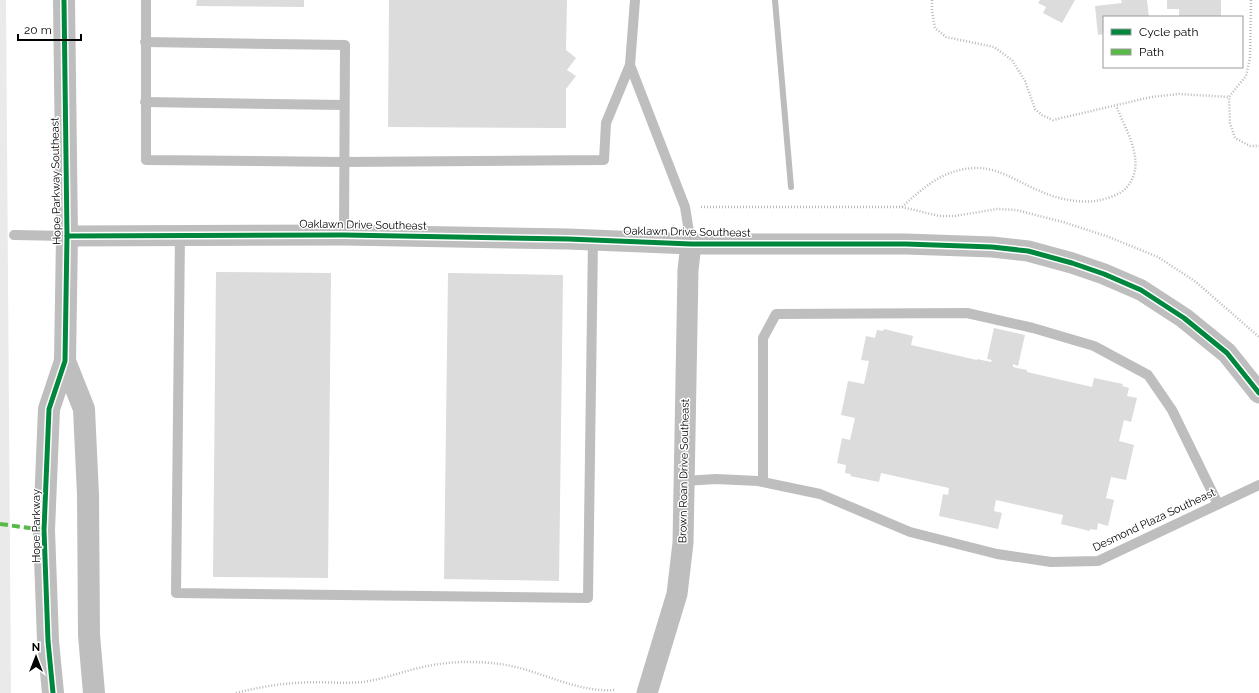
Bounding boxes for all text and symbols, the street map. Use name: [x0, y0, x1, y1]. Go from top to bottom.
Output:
scale bar: [18, 16, 81, 42]
legend: [1103, 16, 1243, 68]
text: 20 m: [24, 23, 52, 37]
text: Cycle path: [1139, 25, 1198, 39]
text: Path: [1139, 45, 1164, 59]
street label: Hope Parkway Southeast: [48, 117, 64, 245]
street label: Oaklawn Drive Southeast: [299, 217, 427, 233]
street label: Oaklawn Drive Southeast: [623, 224, 751, 240]
street label: Brown Roan Drive Southeast: [676, 398, 692, 543]
street label: Desmond Plaza Southeast: [1091, 486, 1218, 554]
street label: Hope Parkway: [30, 489, 43, 563]
north arrow: [16, 637, 56, 677]
text: N: [32, 641, 40, 654]

